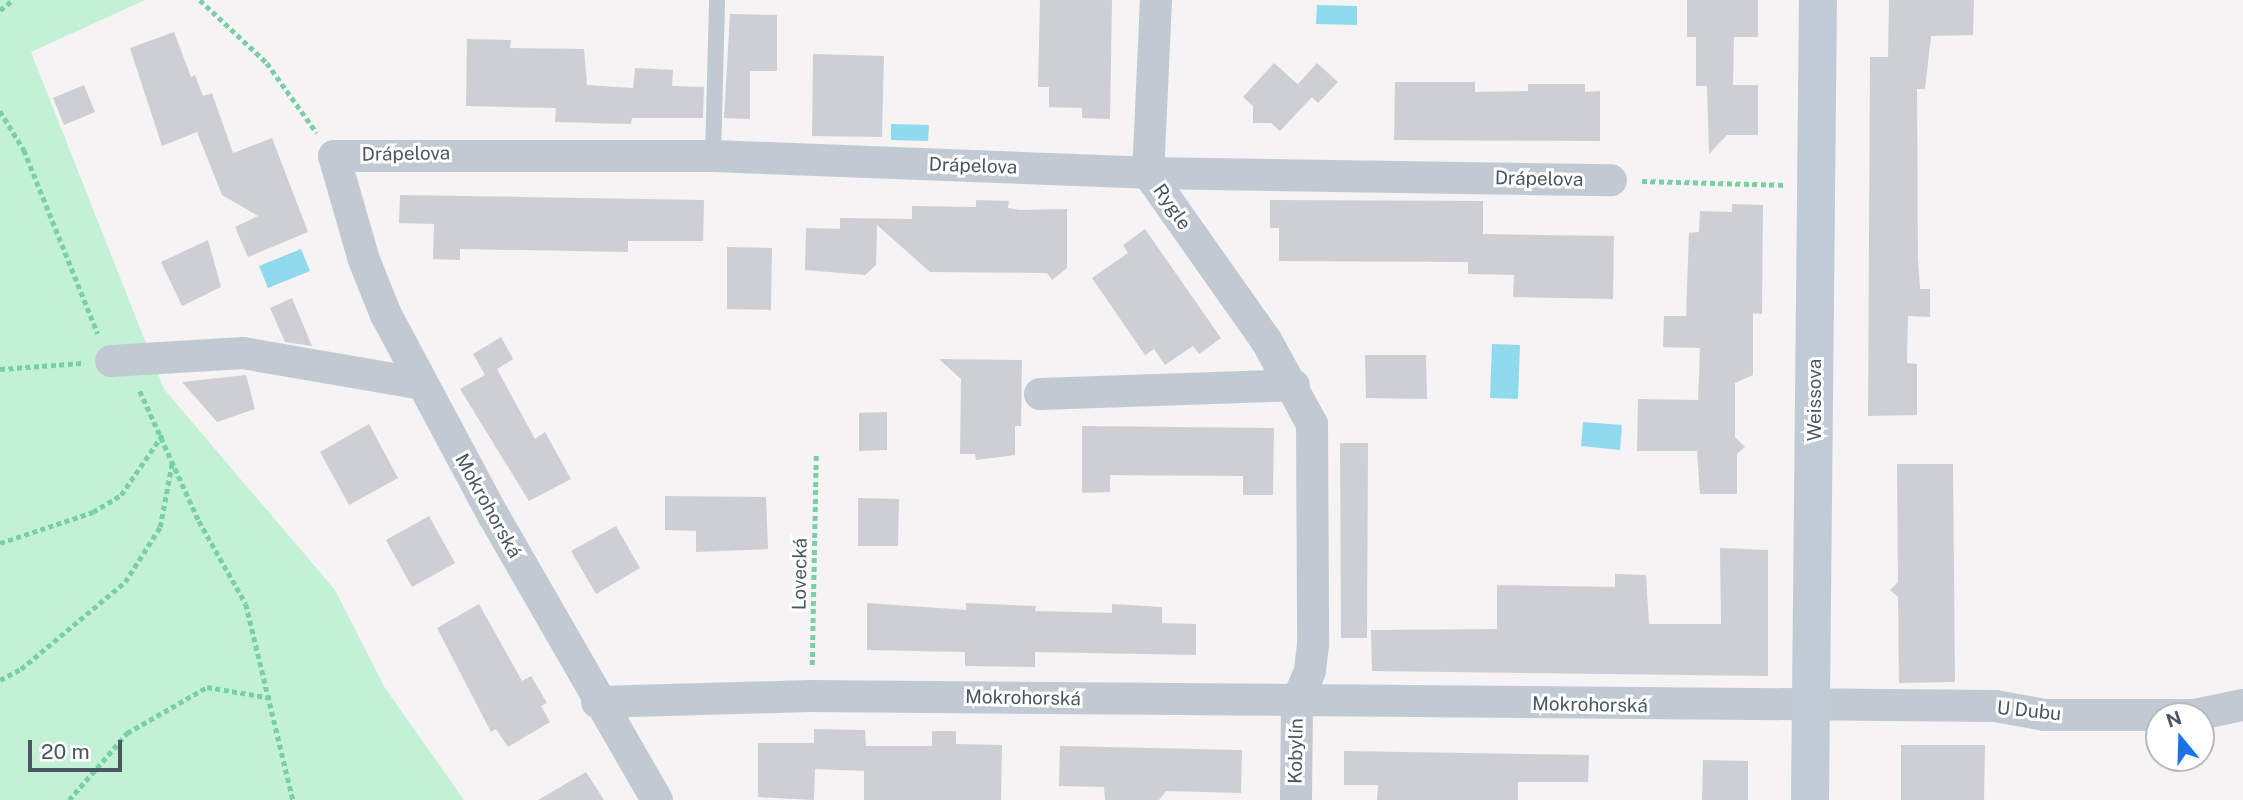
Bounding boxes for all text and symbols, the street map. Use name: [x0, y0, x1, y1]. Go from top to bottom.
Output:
street label: Drápelova: [362, 142, 450, 166]
street label: Drápelova: [928, 153, 1018, 179]
street label: Drápelova: [1495, 167, 1583, 191]
street label: Rygle: [1148, 180, 1196, 234]
street label: Weissova: [1804, 359, 1826, 441]
street label: Mokrohorská: [450, 450, 526, 562]
street label: Lovecká: [788, 538, 812, 610]
street label: Mokrohorská: [965, 686, 1081, 710]
street label: Mokrohorská: [1532, 693, 1648, 717]
street label: U Dubu: [1996, 696, 2062, 726]
north arrow: [2145, 702, 2215, 772]
text: N: [2163, 706, 2184, 732]
street label: Kobylín: [1284, 718, 1308, 784]
scale bar: [32, 726, 126, 770]
text: 20 m: [41, 739, 90, 764]

